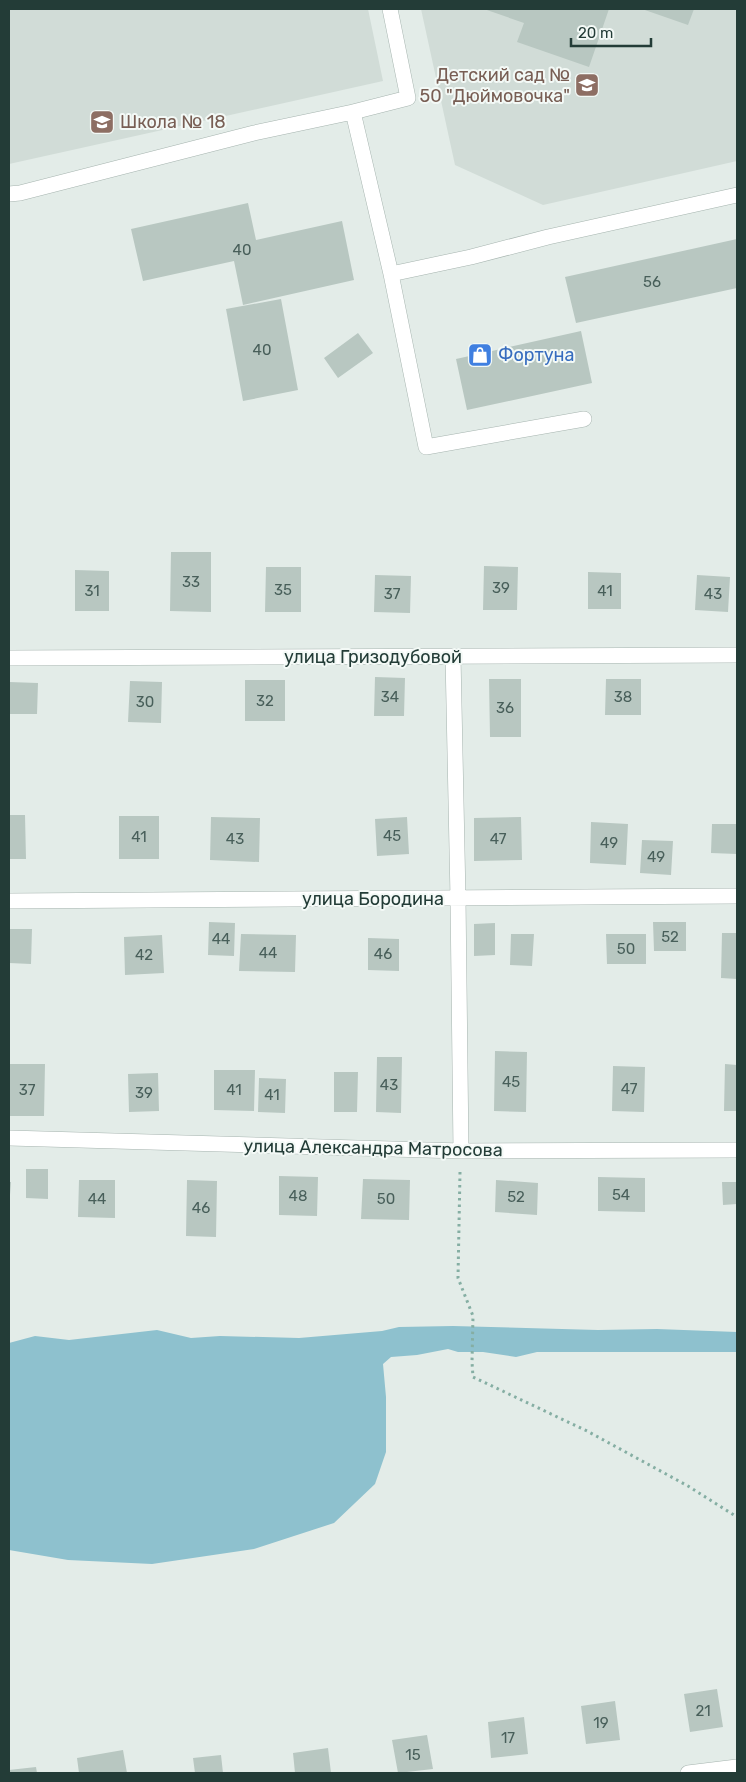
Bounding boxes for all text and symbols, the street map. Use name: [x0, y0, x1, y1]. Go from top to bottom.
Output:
scale bar: [571, 15, 651, 47]
text: 20 m: [578, 24, 613, 42]
place label: Детский сад № 50 "Дюймовочка": [419, 64, 570, 107]
school or university icon: Детский сад № 50 "Дюймовочка": [574, 72, 600, 98]
school or university icon: Школа № 18: [89, 109, 115, 135]
place label: Школа № 18: [120, 111, 226, 133]
house number: 40: [233, 241, 251, 259]
house number: 56: [643, 273, 661, 291]
house number: 40: [253, 341, 271, 359]
shop icon: Фортуна: [467, 342, 493, 368]
place label: Фортуна: [498, 344, 574, 366]
house number: 33: [182, 573, 200, 591]
house number: 39: [492, 579, 510, 597]
house number: 35: [274, 581, 292, 599]
house number: 31: [84, 582, 100, 600]
house number: 41: [597, 582, 613, 600]
house number: 37: [384, 585, 401, 603]
house number: 43: [704, 585, 722, 603]
street label: улица Гризодубовой: [284, 646, 462, 668]
house number: 34: [381, 688, 399, 706]
house number: 38: [614, 688, 632, 706]
house number: 32: [256, 692, 274, 710]
house number: 30: [136, 693, 154, 711]
house number: 36: [496, 699, 514, 717]
house number: 45: [383, 827, 401, 845]
house number: 41: [131, 828, 147, 846]
house number: 43: [226, 830, 244, 848]
house number: 47: [490, 830, 507, 848]
house number: 49: [600, 834, 618, 852]
house number: 49: [647, 848, 665, 866]
street label: улица Бородина: [302, 888, 444, 910]
house number: 52: [661, 928, 679, 946]
house number: 44: [212, 930, 230, 948]
house number: 50: [617, 940, 635, 958]
house number: 44: [259, 944, 277, 962]
house number: 46: [374, 945, 392, 963]
house number: 42: [135, 946, 153, 964]
house number: 45: [502, 1073, 520, 1091]
house number: 43: [380, 1076, 398, 1094]
house number: 47: [621, 1080, 638, 1098]
house number: 37: [19, 1081, 36, 1099]
house number: 41: [226, 1081, 242, 1099]
house number: 39: [135, 1084, 153, 1102]
house number: 41: [264, 1086, 280, 1104]
street label: улица Александра Матросова: [243, 1135, 503, 1161]
house number: 54: [612, 1186, 630, 1204]
house number: 48: [289, 1187, 307, 1205]
house number: 52: [507, 1188, 525, 1206]
house number: 44: [88, 1190, 106, 1208]
house number: 50: [377, 1190, 395, 1208]
house number: 46: [192, 1199, 210, 1217]
house number: 21: [695, 1702, 711, 1720]
house number: 19: [593, 1714, 609, 1732]
house number: 17: [501, 1729, 515, 1747]
house number: 15: [405, 1746, 421, 1764]

